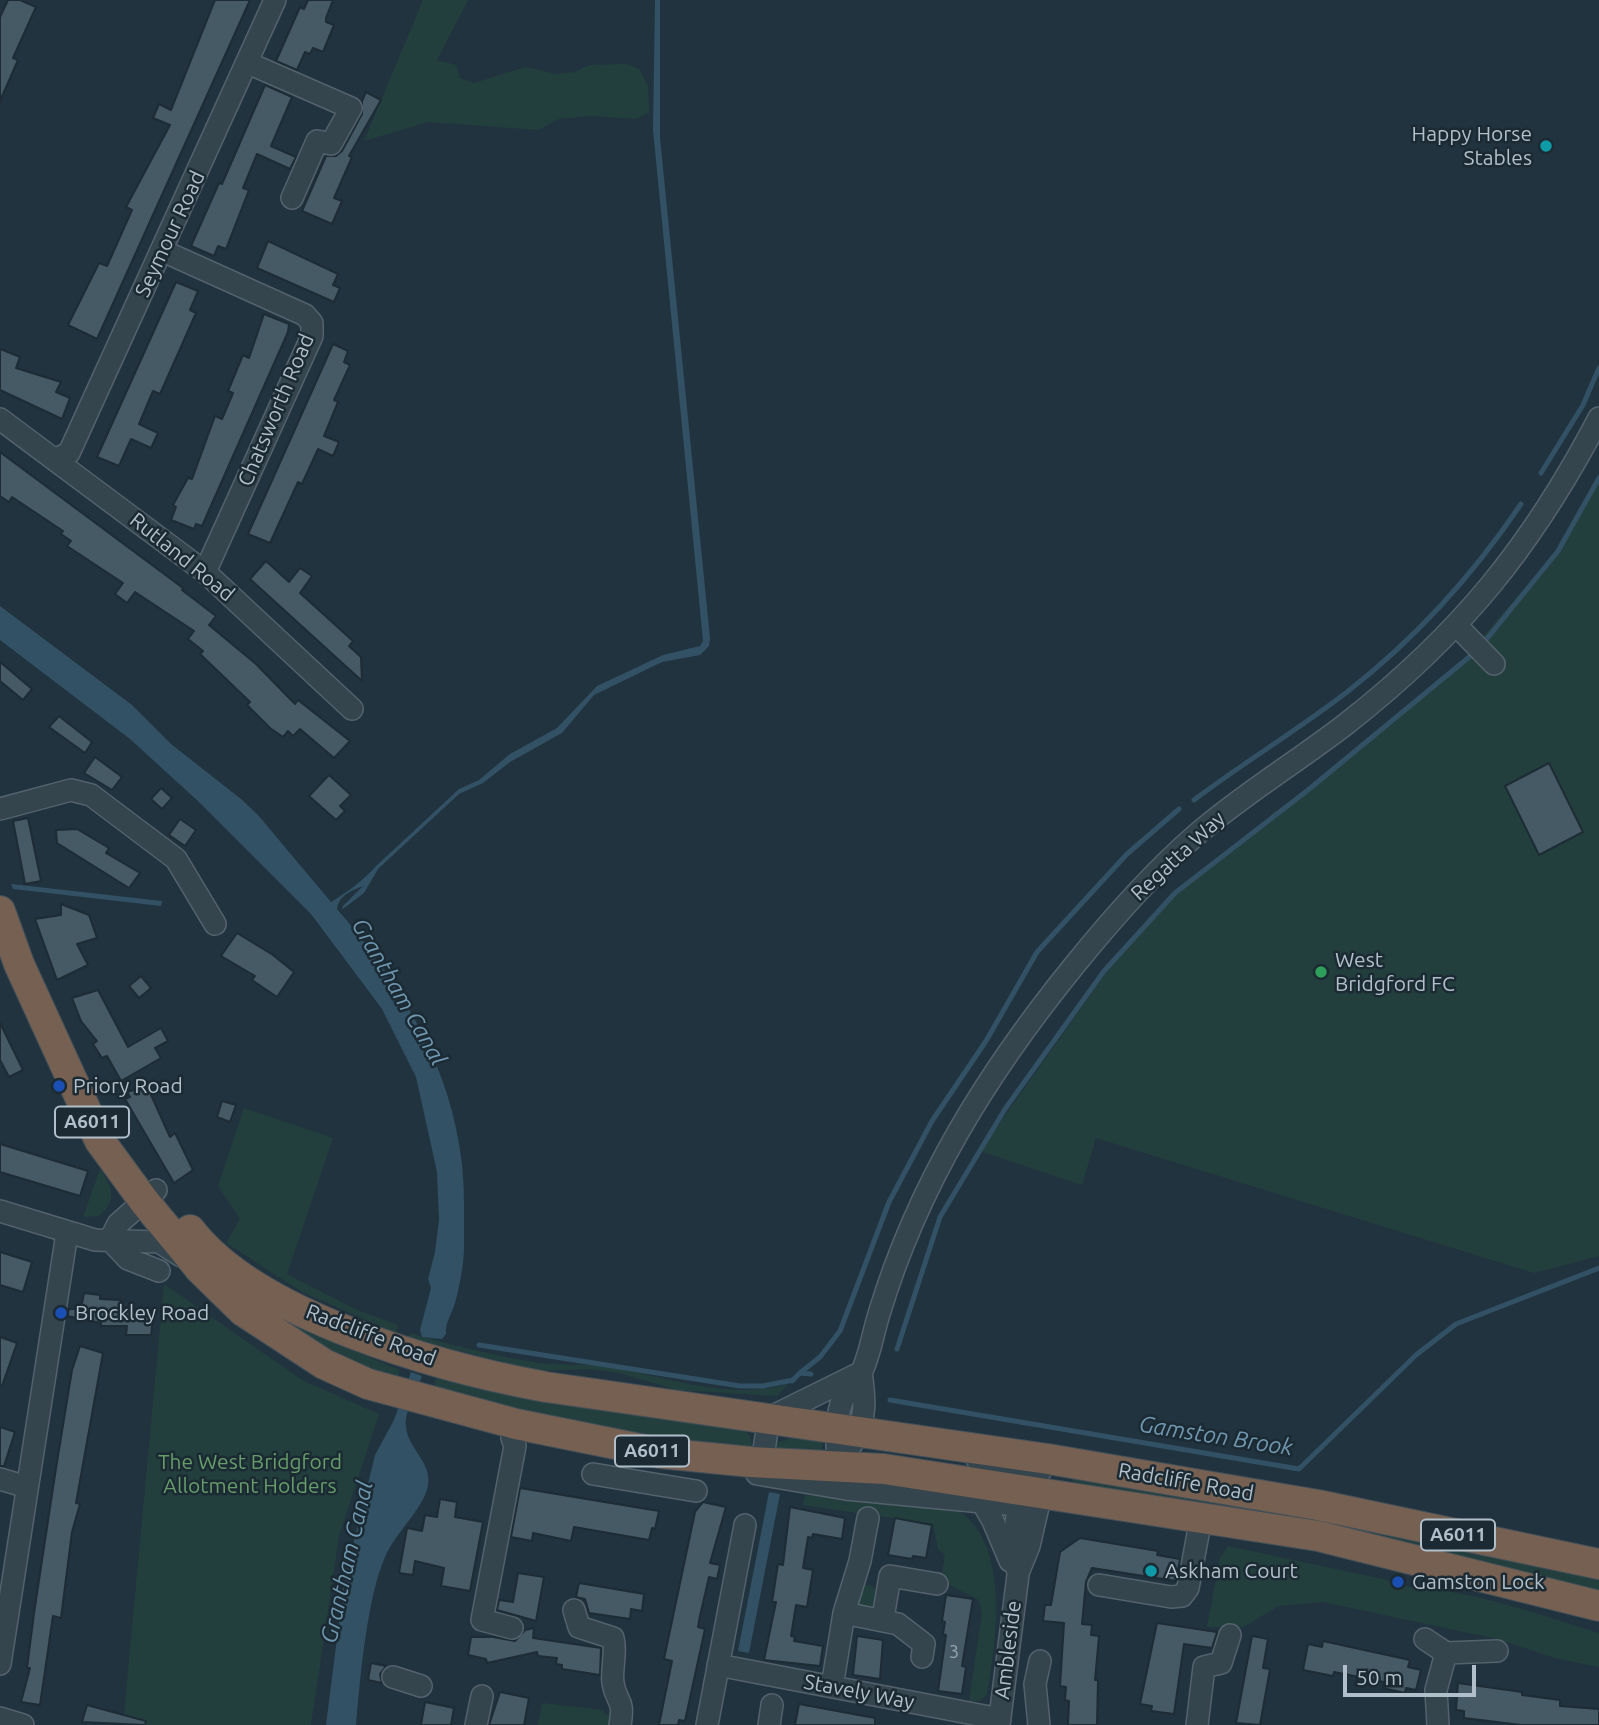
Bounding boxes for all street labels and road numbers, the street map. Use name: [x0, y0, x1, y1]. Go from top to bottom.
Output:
street label: Seymour Road: [130, 167, 210, 301]
street label: Chatsworth Road: [233, 330, 319, 490]
street label: Rutland Road: [125, 507, 239, 607]
street label: Regatta Way: [1126, 806, 1230, 906]
road number: A6011: [55, 1106, 129, 1138]
street label: Radcliffe Road: [302, 1299, 440, 1371]
road number: A6011: [615, 1436, 689, 1466]
street label: Radcliffe Road: [1116, 1458, 1256, 1506]
road number: A6011: [1421, 1520, 1495, 1550]
street label: Ambleside: [989, 1599, 1027, 1701]
street label: Stavely Way: [802, 1669, 916, 1715]

